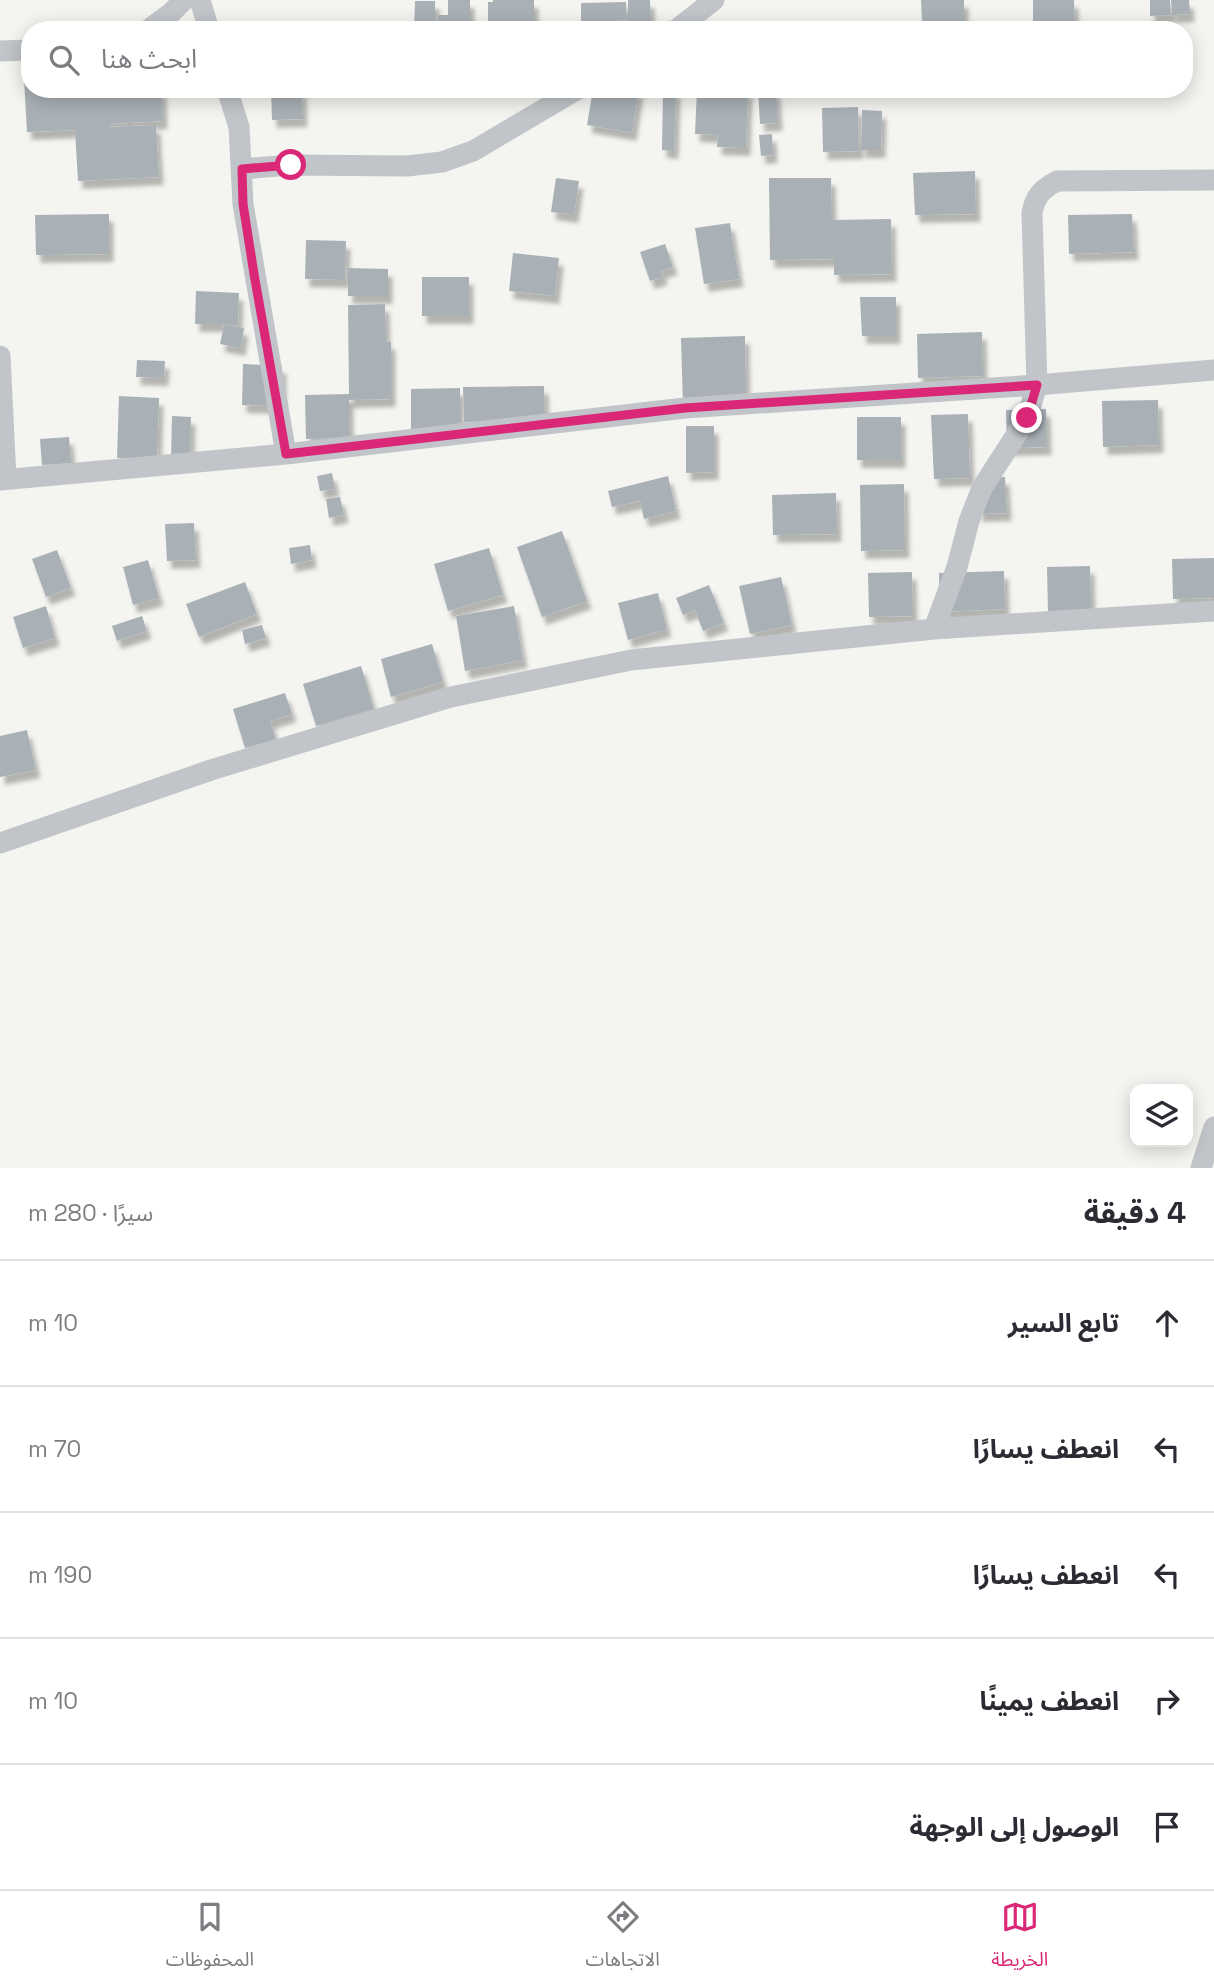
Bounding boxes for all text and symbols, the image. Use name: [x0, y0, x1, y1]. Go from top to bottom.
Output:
search box: [21, 21, 1193, 98]
icon: search: [45, 41, 83, 79]
text: ابحث هنا: [101, 42, 197, 76]
route start: [275, 149, 306, 180]
route end: [1011, 402, 1042, 433]
map controls: [1130, 1084, 1193, 1147]
button: layers: [1130, 1084, 1193, 1147]
text: 4 دقيقة: [1084, 1193, 1186, 1232]
text: سيرًا · 280 m: [28, 1198, 153, 1228]
icon: ahead: [1148, 1304, 1186, 1342]
text: تابع السير: [1008, 1306, 1119, 1340]
text: 10 m: [28, 1308, 78, 1338]
icon: left: [1148, 1430, 1186, 1468]
text: انعطف يسارًا: [973, 1432, 1119, 1466]
text: 70 m: [28, 1434, 81, 1464]
icon: left: [1148, 1556, 1186, 1594]
text: انعطف يسارًا: [973, 1558, 1119, 1592]
text: 190 m: [28, 1560, 92, 1590]
icon: right: [1148, 1682, 1186, 1720]
text: انعطف يمينًا: [979, 1684, 1119, 1718]
text: 10 m: [28, 1686, 78, 1716]
icon: arrive: [1148, 1808, 1186, 1846]
text: الوصول إلى الوجهة: [909, 1810, 1119, 1844]
tab: المحفوظات: [166, 1898, 254, 1980]
tab: الاتجاهات: [586, 1898, 660, 1980]
tab: الخريطة: [991, 1898, 1048, 1980]

